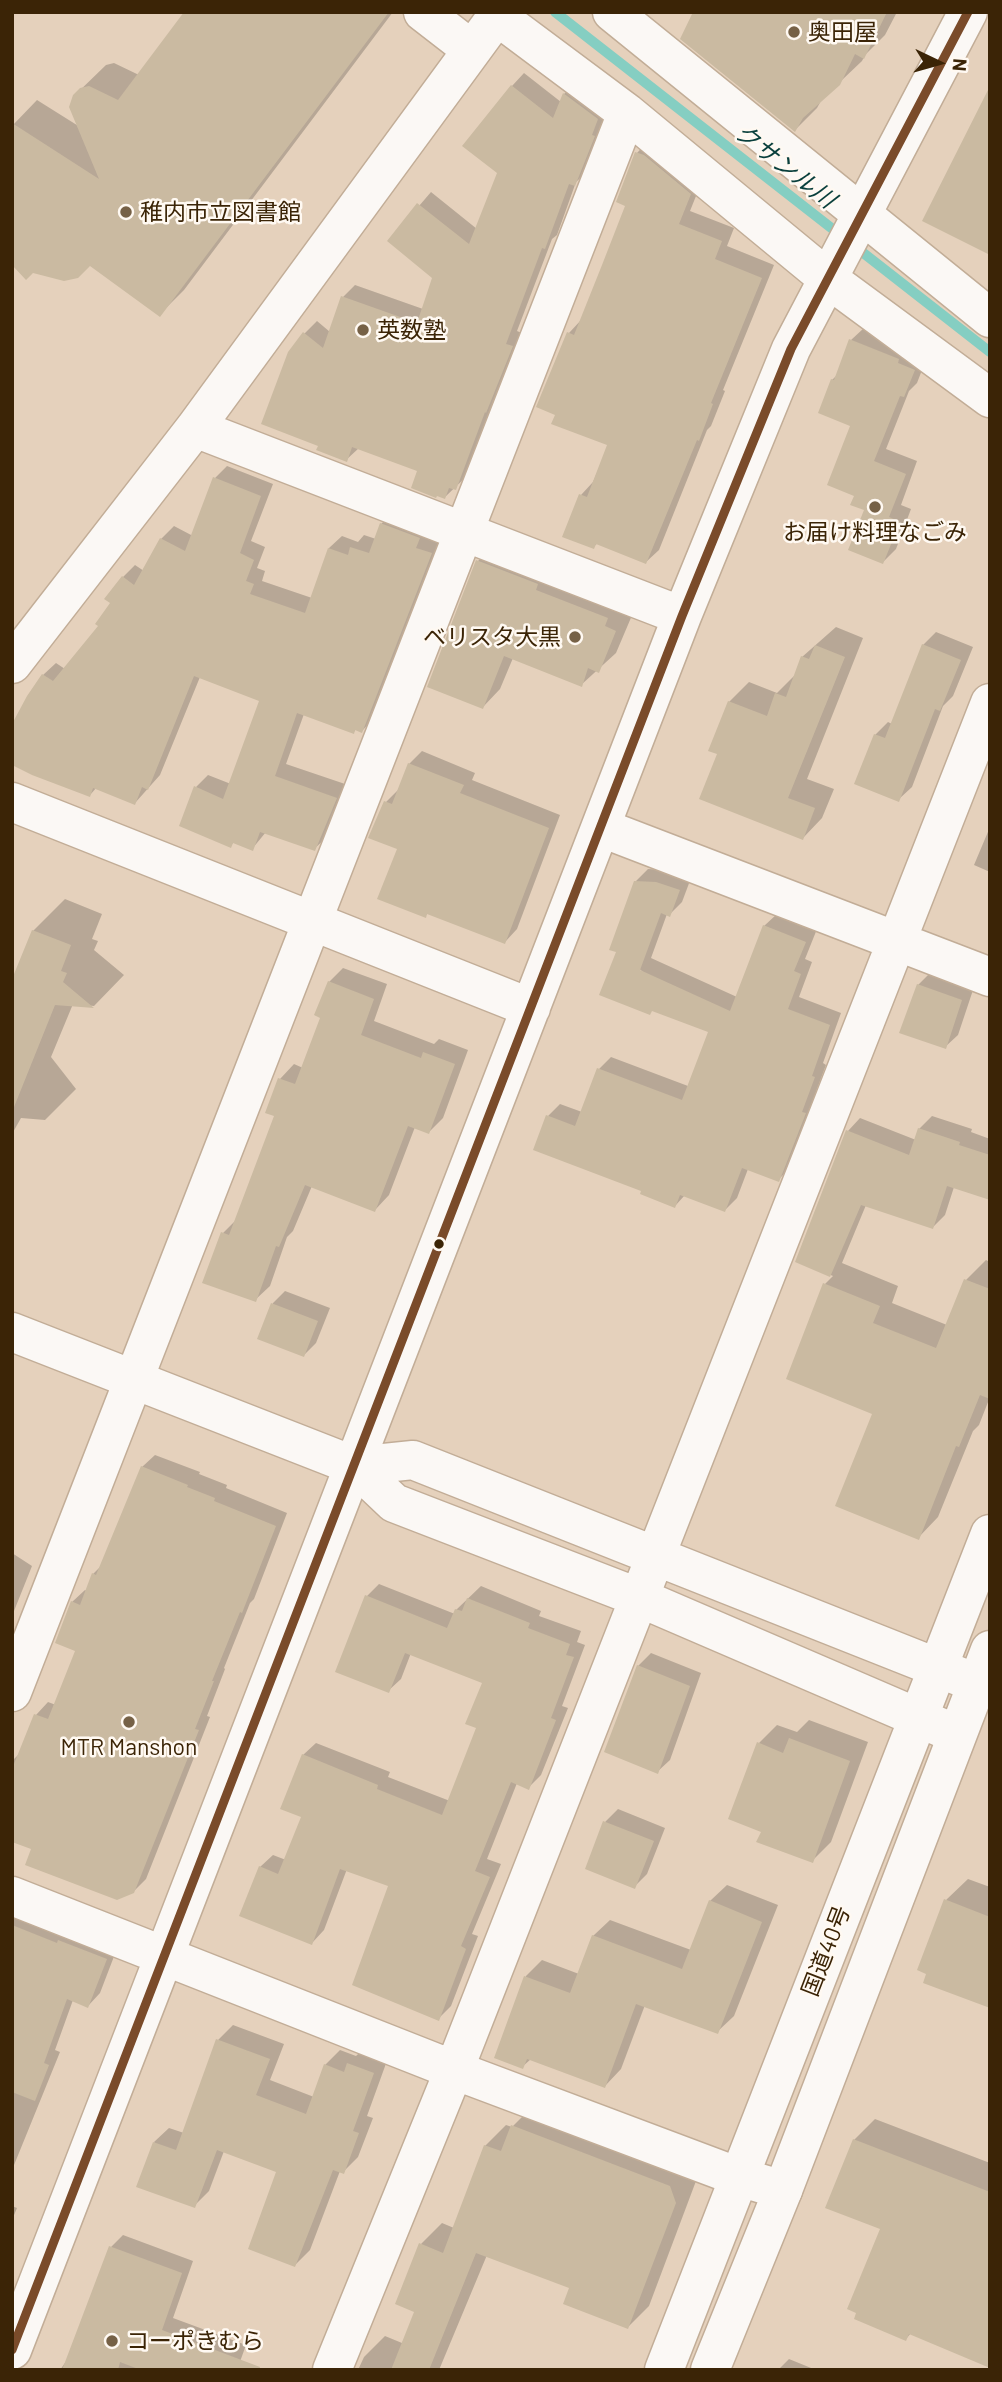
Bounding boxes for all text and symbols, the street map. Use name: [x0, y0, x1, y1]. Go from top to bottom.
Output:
place label: 奥田屋: [808, 18, 877, 46]
marker: 奥田屋: [786, 24, 802, 40]
north arrow: [904, 28, 974, 98]
text: N: [948, 58, 972, 72]
water label: クサンル川: [729, 118, 841, 214]
place label: 稚内市立図書館: [140, 198, 301, 226]
marker: 稚内市立図書館: [118, 204, 134, 220]
place label: 英数塾: [377, 316, 446, 344]
marker: 英数塾: [355, 322, 371, 338]
marker: お届け料理なごみ: [867, 499, 883, 515]
place label: お届け料理なごみ: [783, 518, 967, 546]
place label: ベリスタ大黒: [423, 623, 561, 651]
marker: ベリスタ大黒: [567, 629, 583, 645]
unlabelled marker: [432, 1237, 446, 1251]
marker: MTR Manshon: [121, 1714, 137, 1730]
place label: MTR Manshon: [60, 1733, 198, 1761]
street label: 国道40号: [796, 1902, 856, 2000]
place label: コーポきむら: [126, 2327, 264, 2355]
marker: コーポきむら: [104, 2333, 120, 2349]

